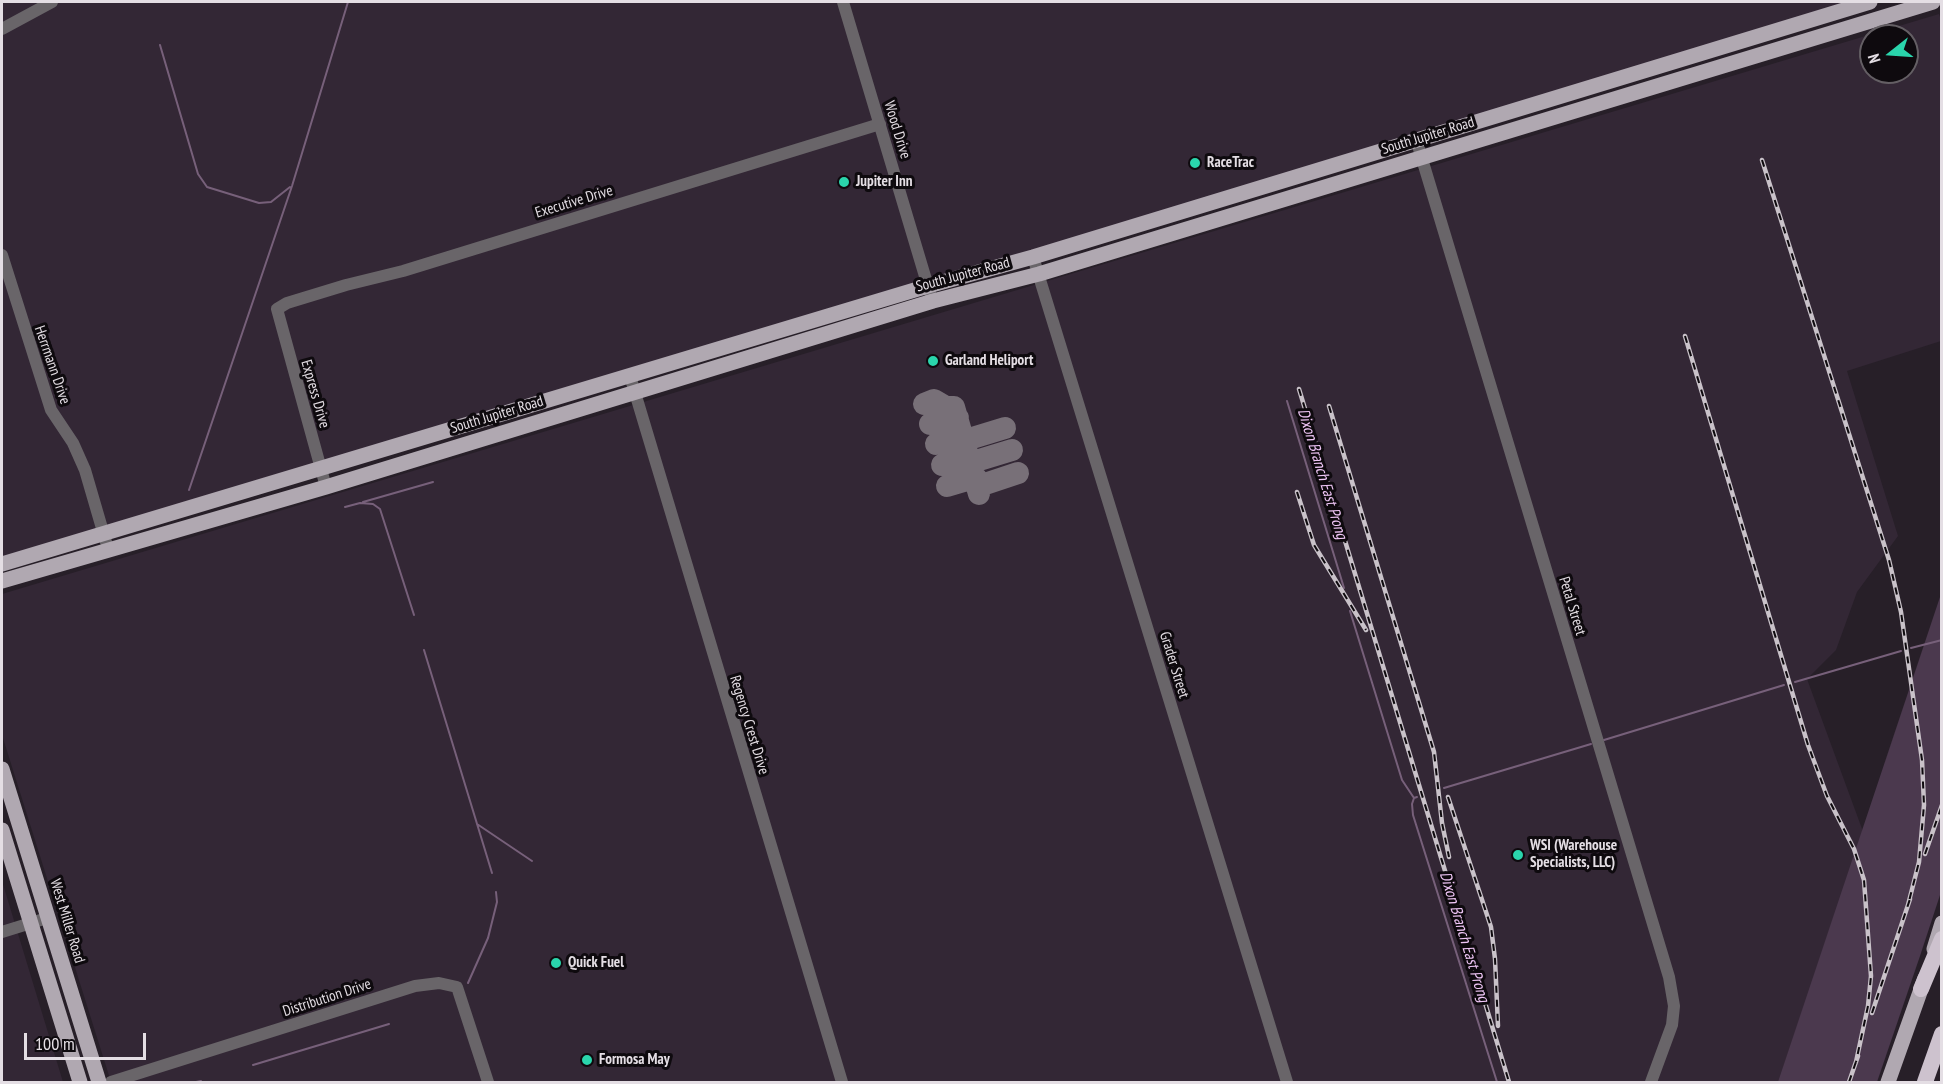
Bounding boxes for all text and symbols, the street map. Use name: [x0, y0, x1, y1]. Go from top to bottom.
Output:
north arrow: [1859, 24, 1919, 84]
text: N: [1863, 52, 1885, 66]
street label: Wood Drive: [880, 99, 914, 161]
street label: South Jupiter Road: [1379, 113, 1477, 159]
place label: RaceTrac: [1207, 154, 1254, 172]
marker: RaceTrac: [1188, 156, 1202, 170]
place label: Jupiter Inn: [856, 173, 912, 191]
marker: Jupiter Inn: [837, 175, 851, 189]
street label: Executive Drive: [533, 182, 615, 222]
street label: South Jupiter Road: [914, 254, 1012, 296]
street label: Herrmann Drive: [30, 323, 74, 407]
place label: Garland Heliport: [945, 352, 1033, 370]
marker: Garland Heliport: [926, 354, 940, 368]
street label: Express Drive: [297, 358, 333, 430]
street label: South Jupiter Road: [448, 392, 546, 438]
water label: Dixon Branch East Prong: [1293, 406, 1351, 542]
street label: Petal Street: [1555, 575, 1589, 637]
street label: Grader Street: [1155, 630, 1193, 700]
street label: Regency Crest Drive: [725, 673, 773, 777]
place label: WSI (Warehouse Specialists, LLC): [1530, 837, 1617, 872]
marker: WSI (Warehouse Specialists, LLC): [1511, 848, 1525, 862]
water label: Dixon Branch East Prong: [1435, 869, 1493, 1005]
street label: West Miller Road: [46, 877, 88, 965]
place label: Quick Fuel: [568, 954, 624, 972]
marker: Quick Fuel: [549, 956, 563, 970]
street label: Distribution Drive: [281, 975, 373, 1021]
scale bar: [27, 1021, 148, 1059]
text: 100 m: [35, 1032, 75, 1055]
place label: Formosa May: [599, 1051, 670, 1069]
marker: Formosa May: [580, 1053, 594, 1067]

